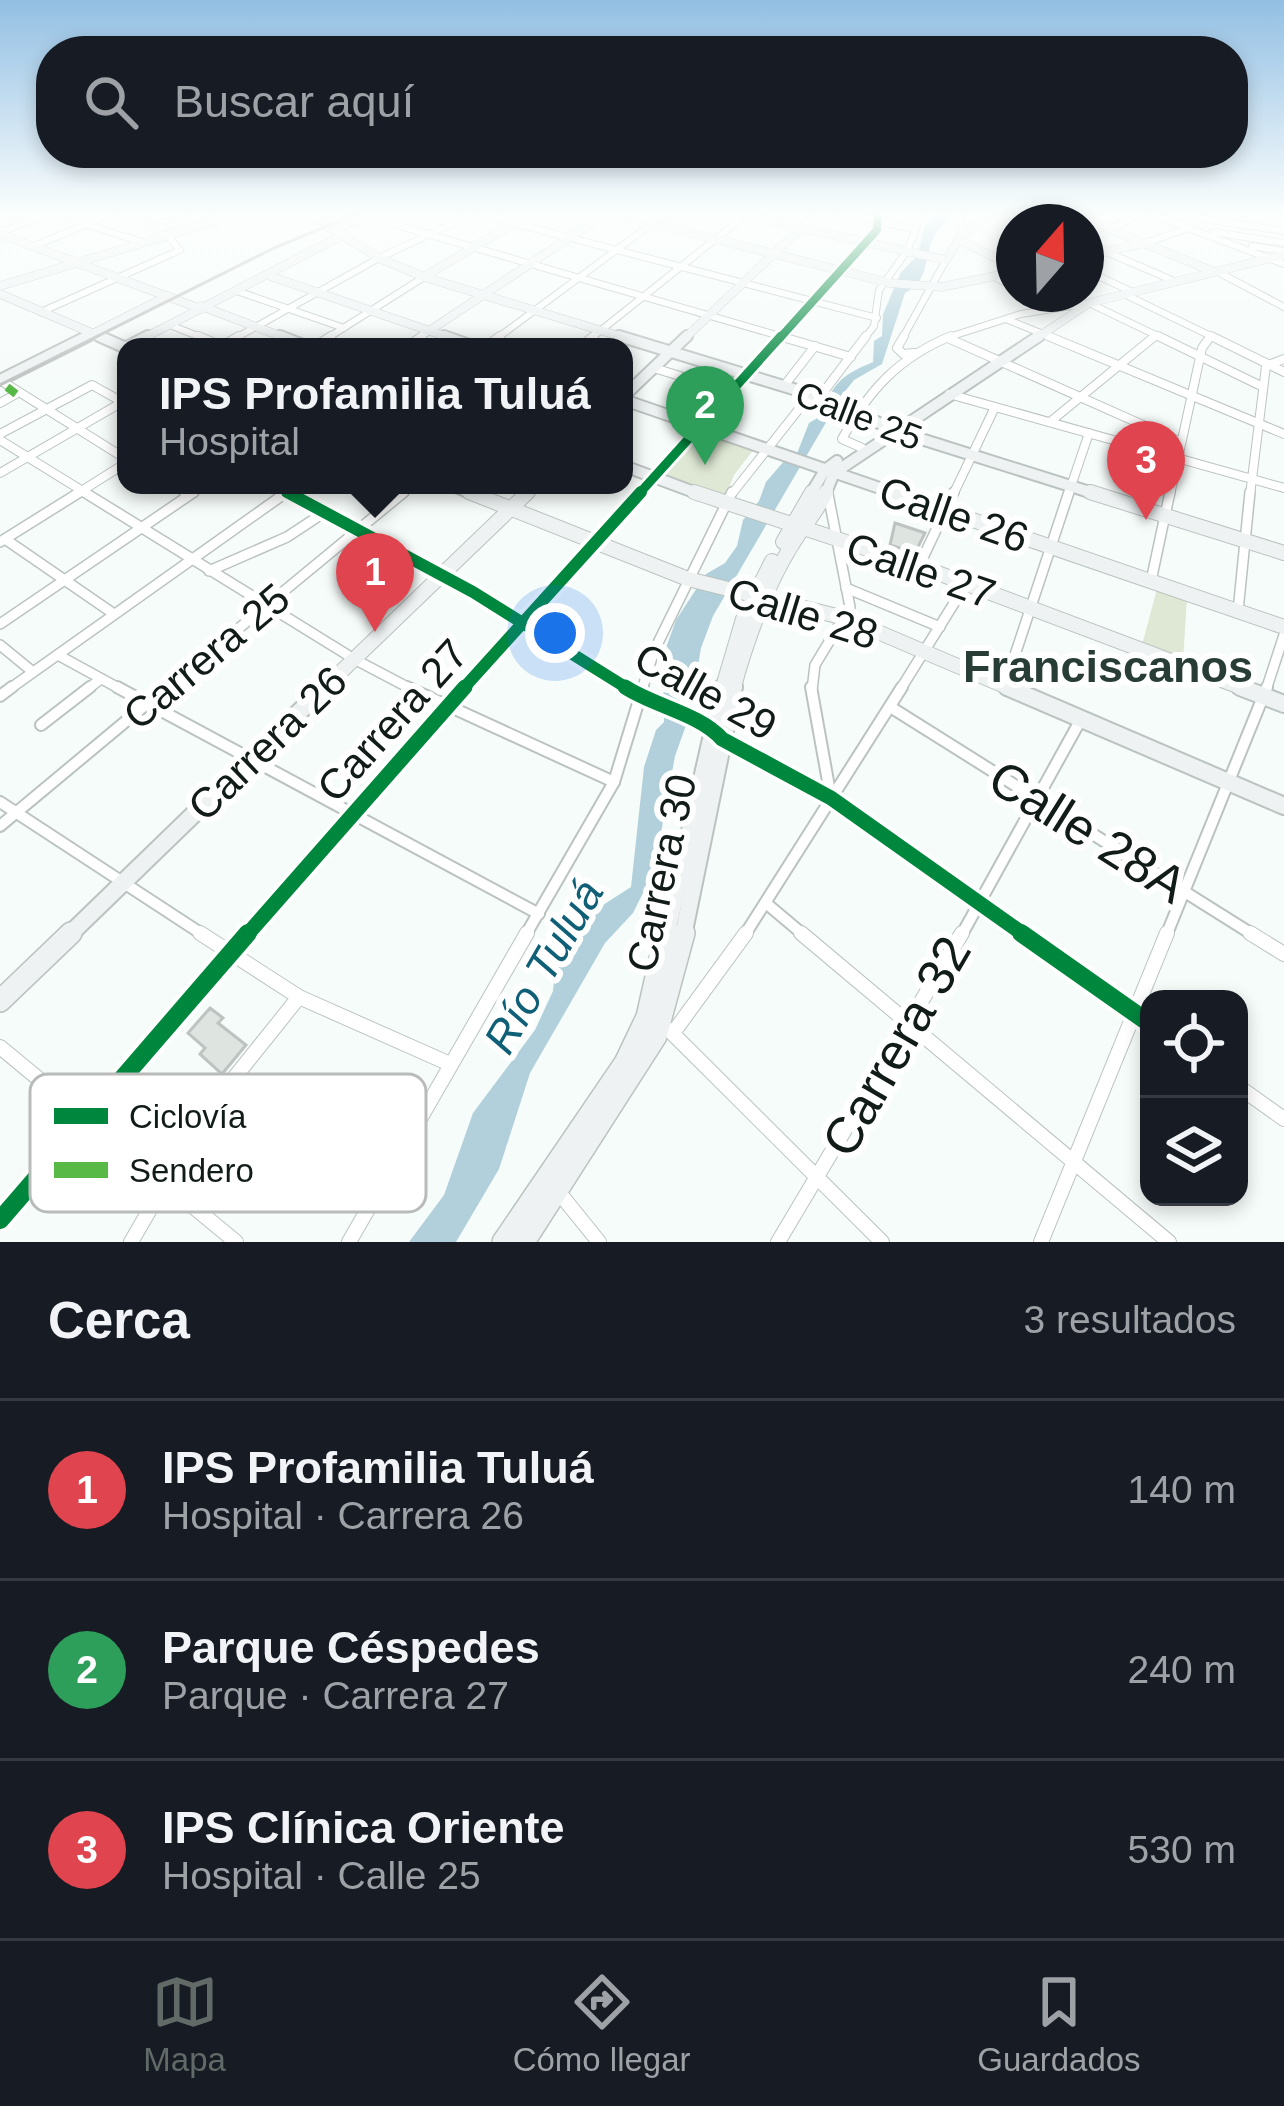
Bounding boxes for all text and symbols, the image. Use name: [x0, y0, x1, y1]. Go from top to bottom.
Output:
search box: [36, 36, 1248, 168]
icon: search: [78, 69, 144, 135]
text: Buscar aquí: [174, 76, 414, 127]
north arrow: [996, 204, 1104, 312]
popup: [117, 338, 633, 494]
pin: 2: [666, 366, 744, 465]
text: IPS Profamilia Tuluá: [159, 368, 591, 419]
street label: Calle 25: [790, 373, 928, 458]
text: Hospital: [159, 420, 300, 463]
pin: 3: [1107, 421, 1185, 520]
street label: Calle 26: [873, 467, 1034, 562]
street label: Calle 27: [840, 523, 1001, 618]
pin: 1: [336, 533, 414, 632]
street label: Calle 28: [722, 568, 883, 658]
street label: Carrera 25: [114, 574, 298, 739]
your location: [525, 603, 585, 663]
street label: Carrera 27: [308, 630, 477, 811]
street label: Calle 29: [627, 634, 785, 749]
district label: Franciscanos: [963, 641, 1253, 692]
street label: Carrera 26: [179, 657, 356, 830]
street label: Calle 28A: [979, 749, 1197, 914]
street label: Carrera 30: [618, 770, 705, 976]
water label: Río Tuluá: [473, 870, 613, 1062]
street label: Carrera 32: [811, 926, 982, 1166]
map controls: [1140, 990, 1248, 1206]
button: locate: [1140, 990, 1248, 1098]
legend: [30, 1074, 426, 1212]
text: Ciclovía: [129, 1098, 247, 1135]
button: layers: [1140, 1098, 1248, 1206]
text: Sendero: [129, 1152, 254, 1189]
text: Cerca: [48, 1292, 190, 1349]
text: 3 resultados: [1024, 1298, 1236, 1341]
text: IPS Profamilia Tuluá: [162, 1442, 594, 1493]
text: 1: [76, 1468, 98, 1511]
text: 140 m: [1128, 1468, 1236, 1511]
text: Hospital · Carrera 26: [162, 1494, 524, 1537]
text: Parque Céspedes: [162, 1622, 540, 1673]
text: 2: [76, 1648, 98, 1691]
text: 240 m: [1128, 1648, 1236, 1691]
text: Parque · Carrera 27: [162, 1674, 509, 1717]
text: IPS Clínica Oriente: [162, 1802, 565, 1853]
text: 3: [76, 1828, 98, 1871]
text: 530 m: [1128, 1828, 1236, 1871]
text: Hospital · Calle 25: [162, 1854, 481, 1897]
tab: Mapa: [143, 1969, 226, 2079]
tab: Cómo llegar: [513, 1969, 691, 2079]
tab: Guardados: [977, 1969, 1141, 2079]

